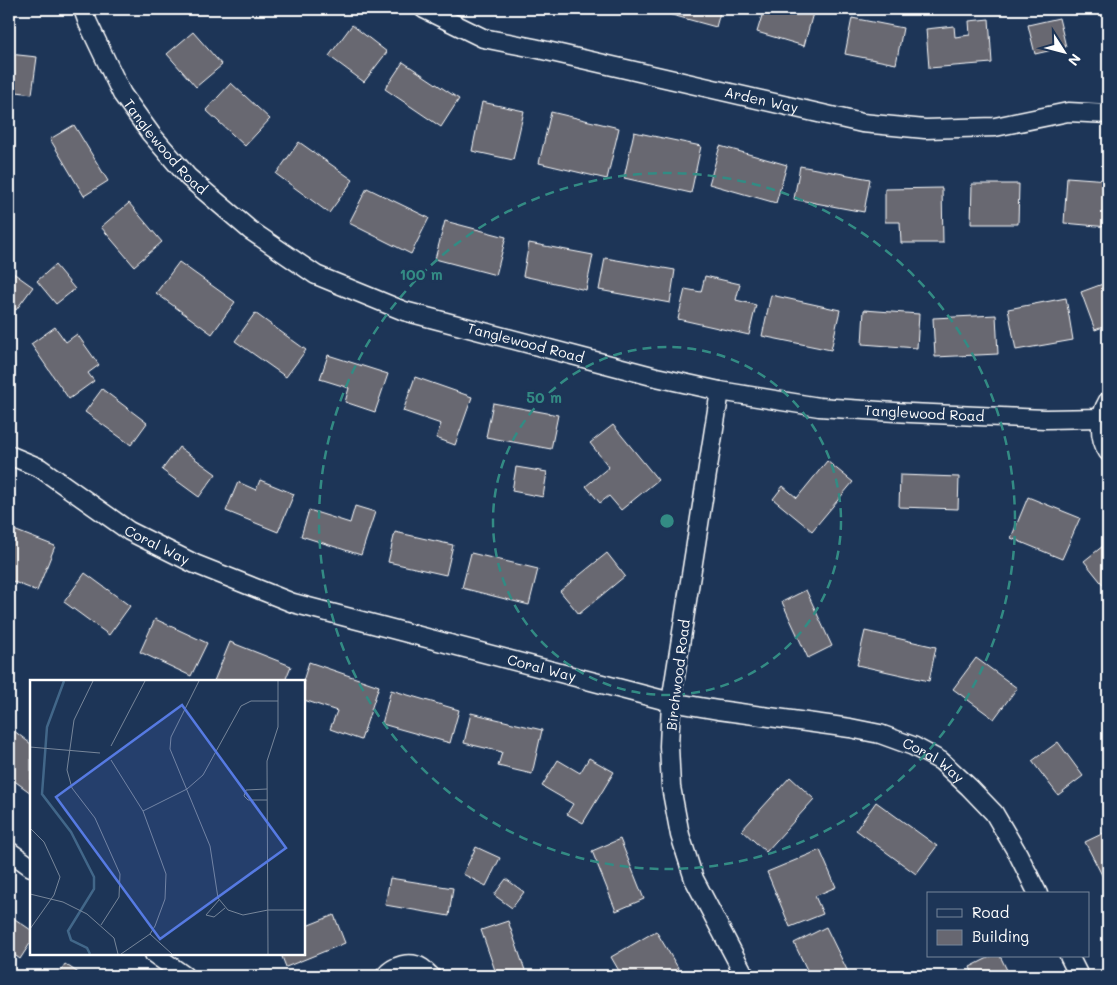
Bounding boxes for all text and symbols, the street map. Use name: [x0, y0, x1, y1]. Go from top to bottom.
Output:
north arrow: [1040, 28, 1090, 78]
text: N: [1064, 50, 1086, 70]
street label: Arden Way: [723, 82, 800, 117]
street label: Tanglewood Road: [120, 95, 212, 199]
text: 100 m: [399, 264, 443, 284]
street label: Tanglewood Road: [465, 318, 587, 367]
text: 50 m: [526, 387, 562, 407]
street label: Tanglewood Road: [864, 400, 985, 425]
centre of rings: [658, 512, 676, 530]
street label: Coral Way: [122, 520, 193, 569]
street label: Birchwood Road: [661, 618, 694, 732]
street label: Coral Way: [505, 650, 578, 686]
inset map: [30, 680, 305, 955]
street label: Coral Way: [900, 733, 968, 787]
legend: [927, 892, 1090, 958]
text: Road: [972, 902, 1009, 922]
text: Building: [972, 926, 1029, 946]

